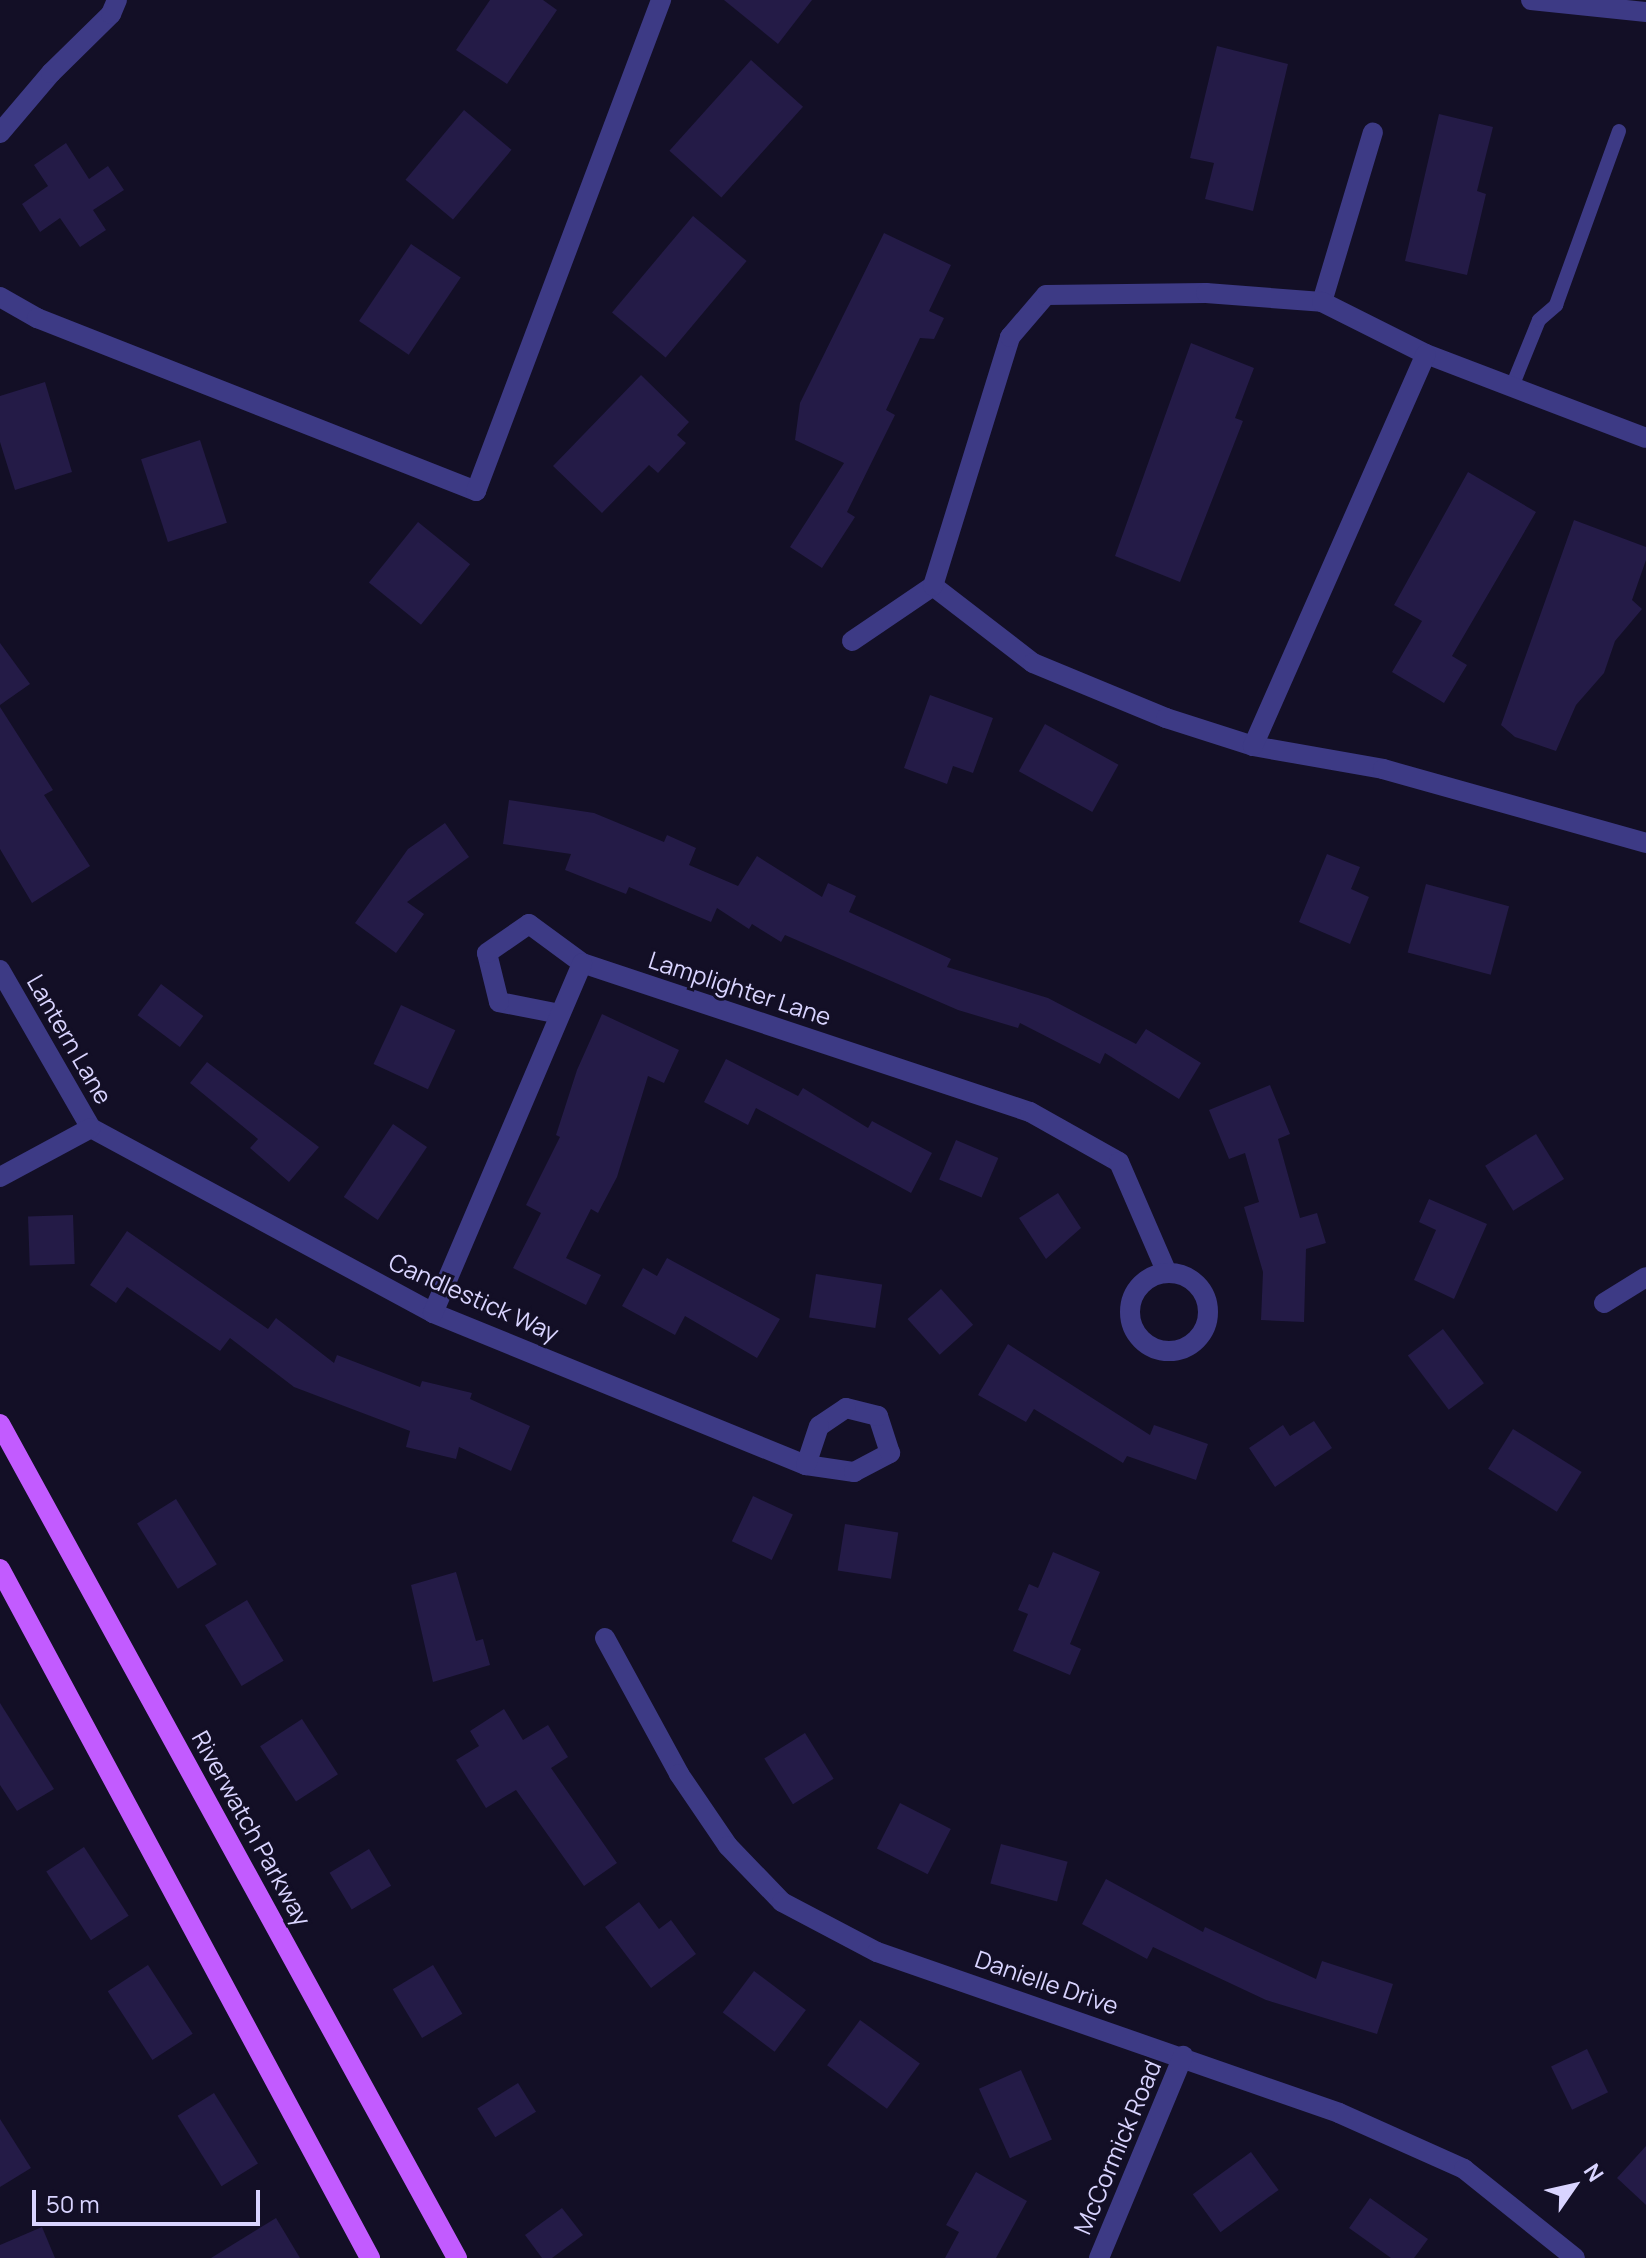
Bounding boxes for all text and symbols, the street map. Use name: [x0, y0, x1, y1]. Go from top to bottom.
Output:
street label: Lamplighter Lane: [645, 945, 835, 1031]
street label: Lantern Lane: [21, 969, 119, 1109]
street label: Candlestick Way: [385, 1247, 563, 1347]
street label: Riverwatch Parkway: [186, 1725, 318, 1931]
street label: Danielle Drive: [972, 1944, 1122, 2020]
street label: McCormick Road: [1067, 2056, 1167, 2238]
north arrow: [1534, 2146, 1614, 2226]
text: N: [1577, 2158, 1611, 2188]
scale bar: [36, 2174, 264, 2224]
text: 50 m: [46, 2187, 100, 2220]

